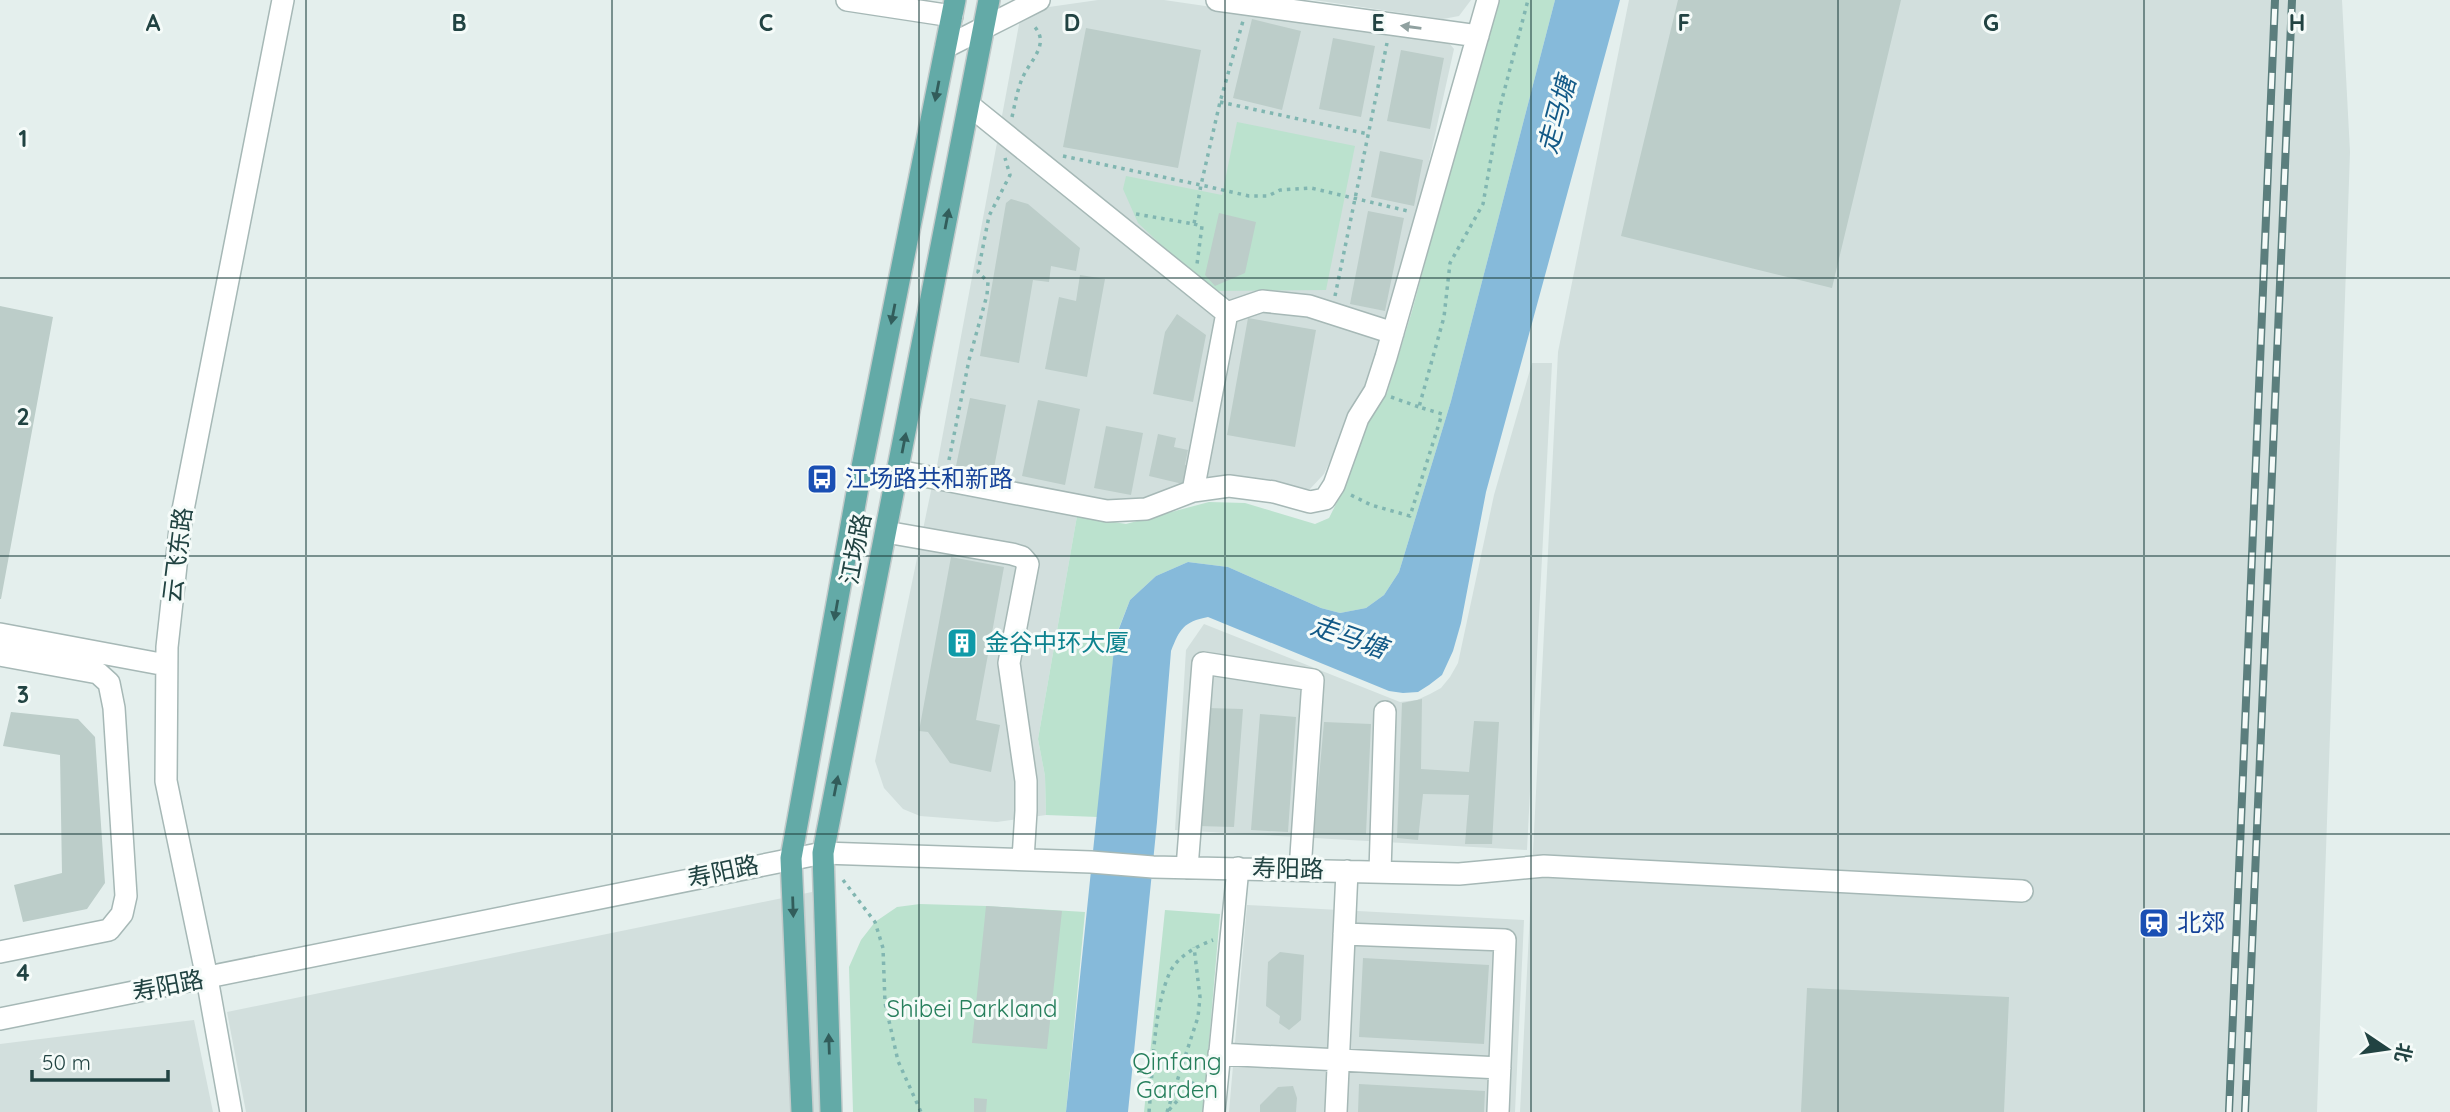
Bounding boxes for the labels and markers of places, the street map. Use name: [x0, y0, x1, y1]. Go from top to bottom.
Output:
bus stop icon: 江场路共和新路: [805, 462, 839, 496]
place label: 江场路共和新路: [845, 463, 1013, 493]
building icon: 金谷中环大厦: [945, 626, 979, 660]
place label: 金谷中环大厦: [985, 627, 1129, 657]
station icon: 北郊: [2137, 906, 2171, 940]
place label: 北郊: [2177, 907, 2225, 937]

